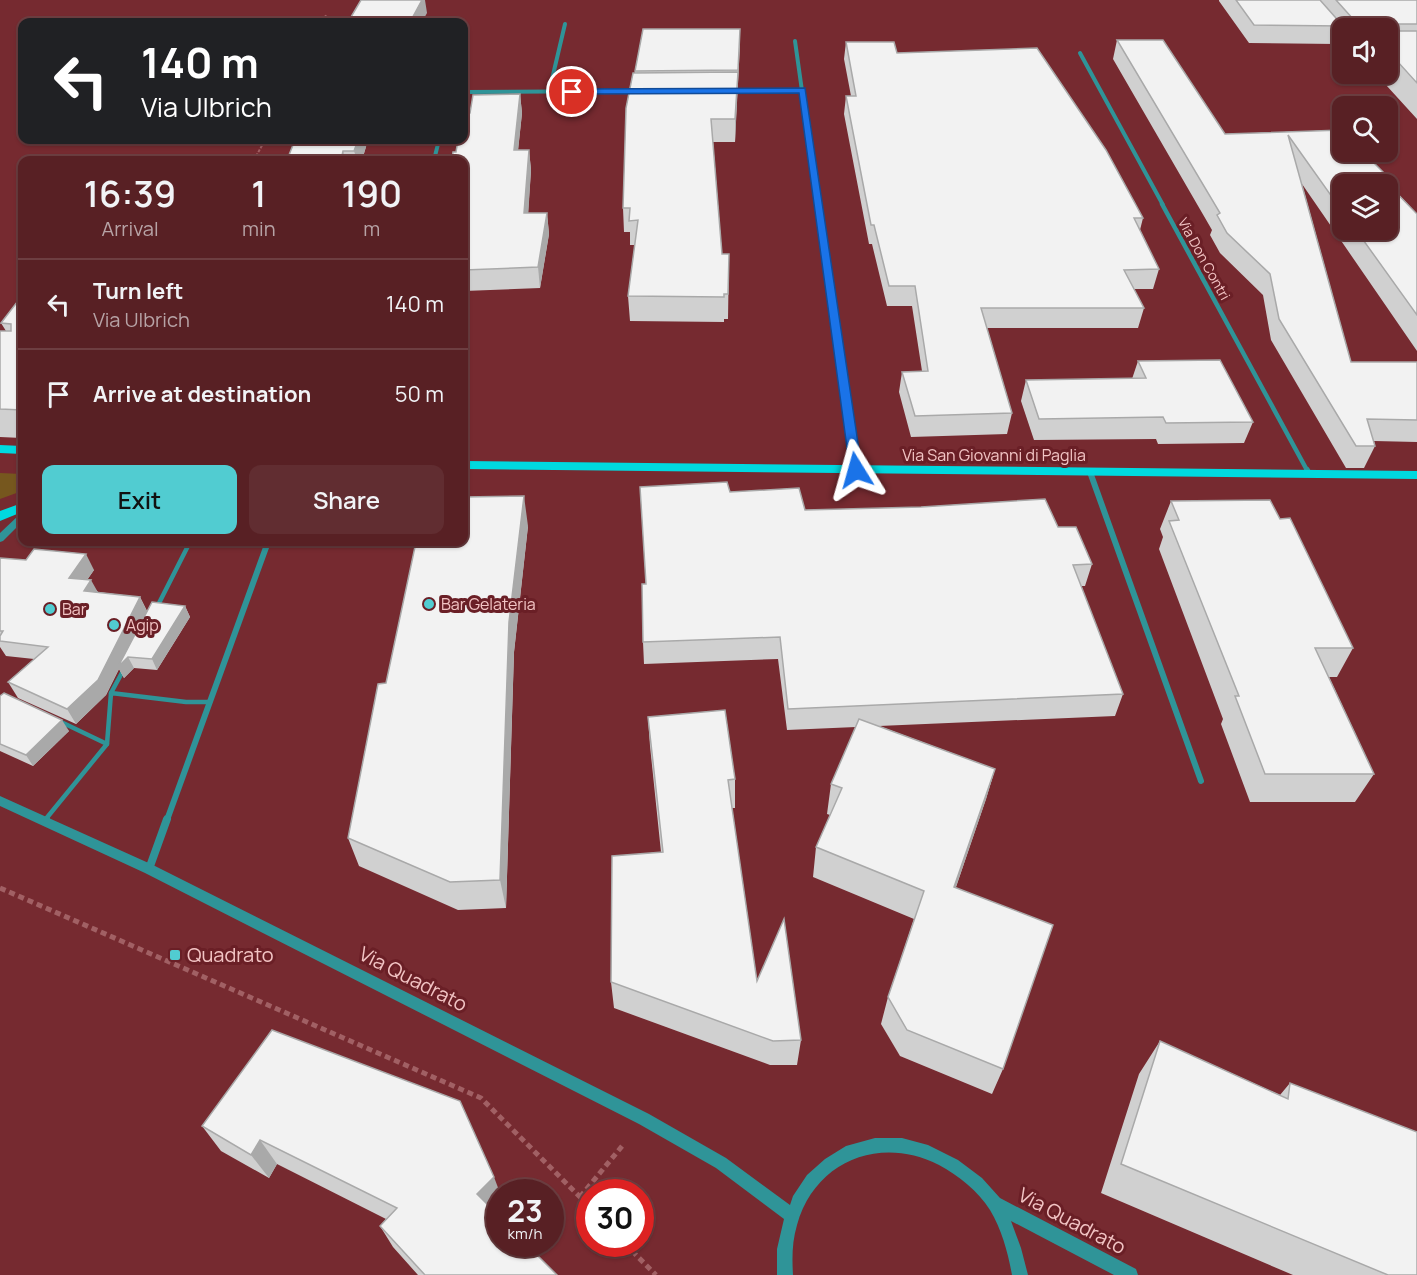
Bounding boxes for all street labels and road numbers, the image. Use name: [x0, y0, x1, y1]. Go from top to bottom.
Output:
street label: Via Don Contri: [1174, 214, 1235, 303]
street label: Via San Giovanni di Paglia: [902, 444, 1086, 466]
street label: Via Quadrato: [354, 940, 472, 1017]
street label: Via Quadrato: [1014, 1181, 1131, 1260]

